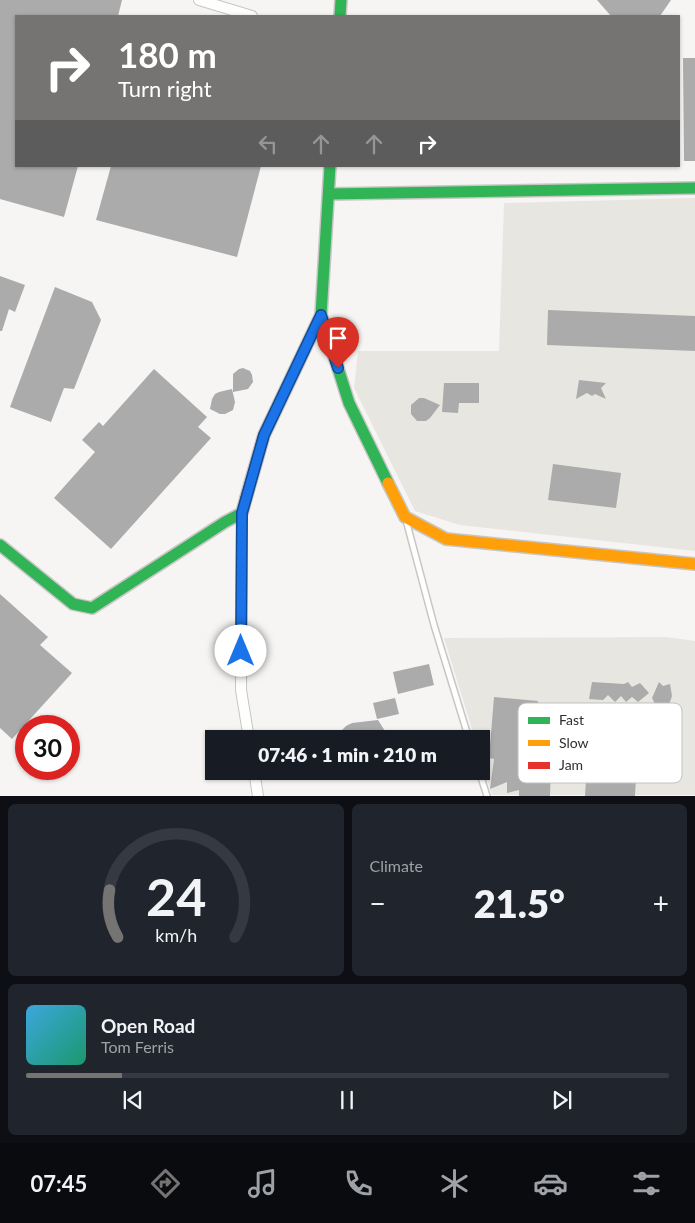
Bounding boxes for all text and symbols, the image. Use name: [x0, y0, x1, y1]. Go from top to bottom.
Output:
text: 180 m: [118, 33, 217, 75]
icon: right: [35, 35, 100, 100]
text: Turn right: [118, 75, 212, 102]
icon: left: [254, 130, 282, 158]
icon: ahead: [307, 130, 335, 158]
icon: ahead: [360, 130, 388, 158]
icon: right: [413, 130, 441, 158]
pin: [317, 317, 359, 368]
icon: arrive: [324, 324, 352, 352]
position arrow: [214, 624, 266, 676]
legend: [518, 703, 682, 783]
text: Fast: [559, 711, 584, 728]
speed limit sign: 30: [15, 715, 80, 780]
text: Slow: [559, 734, 589, 751]
text: 07:46 · 1 min · 210 m: [258, 743, 437, 766]
text: Jam: [559, 756, 583, 773]
text: Climate: [370, 856, 423, 875]
text: 24: [146, 865, 206, 927]
text: 21.5°: [474, 880, 565, 926]
text: −: [370, 886, 386, 920]
text: +: [653, 886, 669, 920]
text: km/h: [155, 924, 197, 946]
text: Open Road: [101, 1014, 195, 1037]
text: Tom Ferris: [101, 1037, 174, 1056]
icon: previous: [119, 1086, 147, 1114]
icon: pause: [333, 1086, 361, 1114]
icon: next: [548, 1086, 576, 1114]
icon: directions: [148, 1166, 183, 1201]
icon: music: [245, 1166, 280, 1201]
icon: phone: [341, 1166, 376, 1201]
icon: climate: [437, 1166, 472, 1201]
icon: car: [533, 1166, 568, 1201]
icon: filters: [629, 1166, 664, 1201]
text: 07:45: [31, 1170, 87, 1197]

